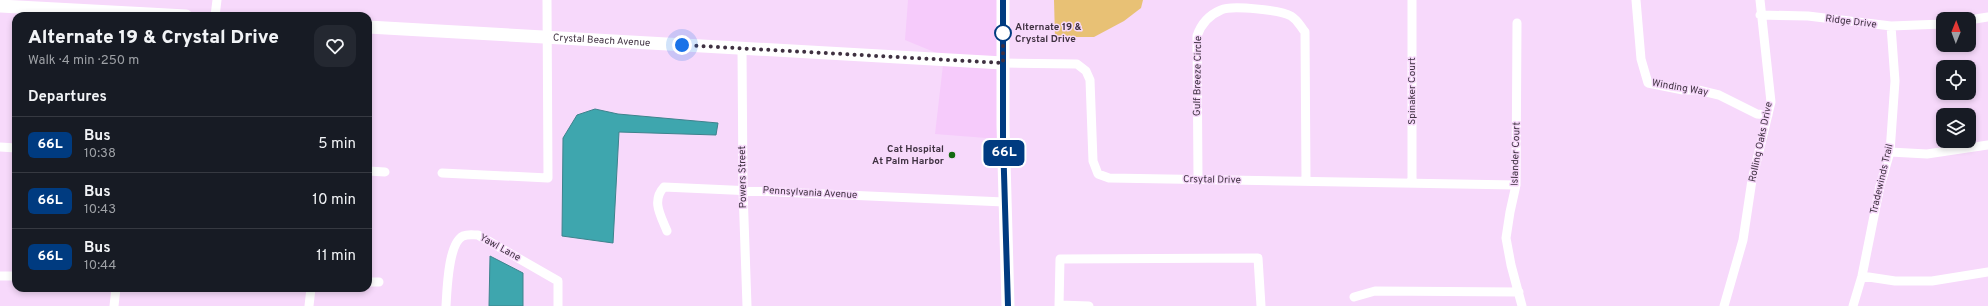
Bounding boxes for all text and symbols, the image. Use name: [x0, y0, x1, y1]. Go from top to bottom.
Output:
street label: Ridge Drive: [1824, 12, 1878, 32]
north arrow: [1936, 12, 1976, 52]
map controls: [1936, 12, 1976, 148]
place label: Alternate 19 & Crystal Drive: [1015, 21, 1082, 46]
marker: Alternate 19 & Crystal Drive: [994, 24, 1012, 42]
button: heart: [314, 25, 356, 67]
text: Alternate 19 & Crystal Drive: [28, 26, 279, 50]
street label: Crystal Beach Avenue: [553, 31, 651, 49]
your location: [672, 35, 692, 55]
street label: Gulf Breeze Circle: [1191, 36, 1205, 116]
text: Walk · 4 min · 250 m: [28, 53, 139, 69]
street label: Spinaker Court: [1406, 57, 1419, 125]
button: locate: [1936, 60, 1976, 100]
street label: Winding Way: [1651, 77, 1709, 99]
text: Departures: [28, 88, 107, 107]
street label: Rolling Oaks Drive: [1746, 101, 1776, 183]
button: layers: [1936, 108, 1976, 148]
street label: Islander Court: [1508, 122, 1524, 186]
text: Bus: [84, 127, 111, 146]
text: 5 min: [318, 135, 356, 154]
text: 66L: [37, 136, 63, 153]
line badge: 66L: [981, 140, 1027, 166]
place label: Cat Hospital At Palm Harbor: [872, 143, 945, 168]
street label: Tradewinds Trail: [1868, 143, 1896, 215]
text: 66L: [991, 144, 1017, 161]
street label: Powers Street: [736, 145, 750, 208]
text: 10:38: [84, 146, 116, 162]
marker: Cat Hospital At Palm Harbor: [947, 150, 957, 160]
street label: Crsytal Drive: [1183, 173, 1241, 187]
text: Bus: [84, 183, 111, 202]
street label: Pennsylvania Avenue: [762, 184, 858, 202]
text: 10 min: [312, 191, 356, 210]
text: 66L: [37, 192, 63, 209]
text: 10:43: [84, 202, 116, 218]
street label: Yawl Lane: [477, 231, 523, 265]
text: Bus: [84, 239, 111, 258]
text: 11 min: [316, 247, 356, 266]
text: 66L: [37, 248, 63, 265]
text: 10:44: [84, 258, 116, 274]

